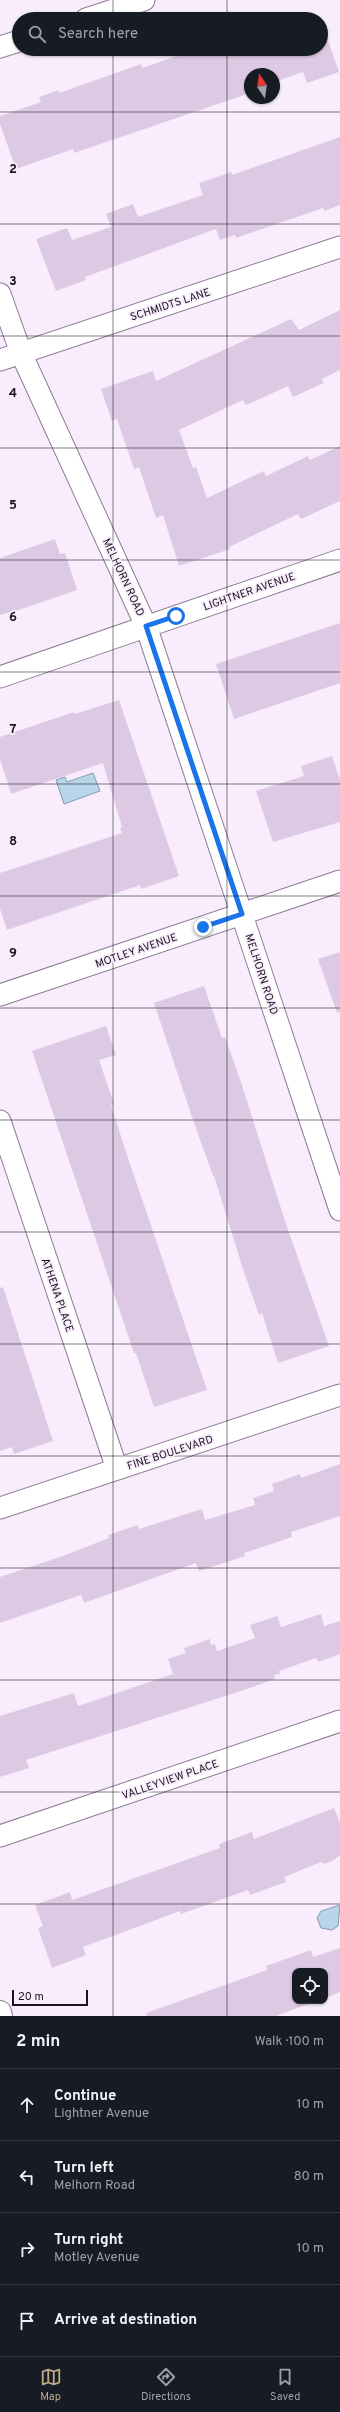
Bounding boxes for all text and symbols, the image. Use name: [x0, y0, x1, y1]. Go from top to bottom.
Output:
search box: [12, 12, 328, 56]
icon: search: [26, 23, 48, 45]
text: Search here: [58, 25, 138, 44]
north arrow: [244, 68, 280, 104]
text: 2: [9, 162, 17, 178]
text: 3: [9, 274, 17, 290]
street label: SCHMIDTS LANE: [128, 285, 212, 325]
text: 4: [9, 386, 17, 402]
text: 5: [9, 498, 17, 514]
street label: MELHORN ROAD: [99, 536, 147, 619]
street label: LIGHTNER AVENUE: [201, 570, 297, 614]
route start: [167, 607, 185, 625]
text: 6: [9, 610, 17, 626]
text: 7: [10, 722, 17, 738]
text: 8: [9, 834, 17, 850]
route end: [194, 918, 212, 936]
street label: MOTLEY AVENUE: [93, 930, 179, 972]
street label: MELHORN ROAD: [241, 932, 281, 1017]
text: 9: [9, 946, 17, 962]
street label: ATHENA PLACE: [38, 1256, 76, 1334]
street label: FINE BOULEVARD: [125, 1432, 215, 1473]
street label: VALLEYVIEW PLACE: [120, 1757, 221, 1803]
map controls: [292, 1968, 328, 2004]
button: locate: [292, 1968, 328, 2004]
scale bar: [12, 1988, 88, 2007]
text: 20 m: [18, 1990, 44, 2004]
text: 2 min: [16, 2031, 60, 2053]
text: Walk · 100 m: [255, 2034, 324, 2050]
text: Continue: [54, 2087, 116, 2106]
icon: ahead: [16, 2094, 38, 2116]
text: 10 m: [297, 2097, 324, 2113]
text: Lightner Avenue: [54, 2106, 149, 2122]
text: Turn left: [54, 2159, 114, 2178]
icon: left: [16, 2166, 38, 2188]
text: 80 m: [294, 2169, 324, 2185]
text: Melhorn Road: [54, 2178, 135, 2194]
text: Turn right: [54, 2231, 123, 2250]
icon: right: [16, 2238, 38, 2260]
text: 10 m: [297, 2241, 324, 2257]
text: Motley Avenue: [54, 2250, 139, 2266]
icon: arrive: [16, 2310, 38, 2332]
text: Arrive at destination: [54, 2311, 197, 2330]
tab: Map: [40, 2366, 62, 2404]
tab: Directions: [141, 2366, 191, 2404]
tab: Saved: [270, 2366, 300, 2404]

